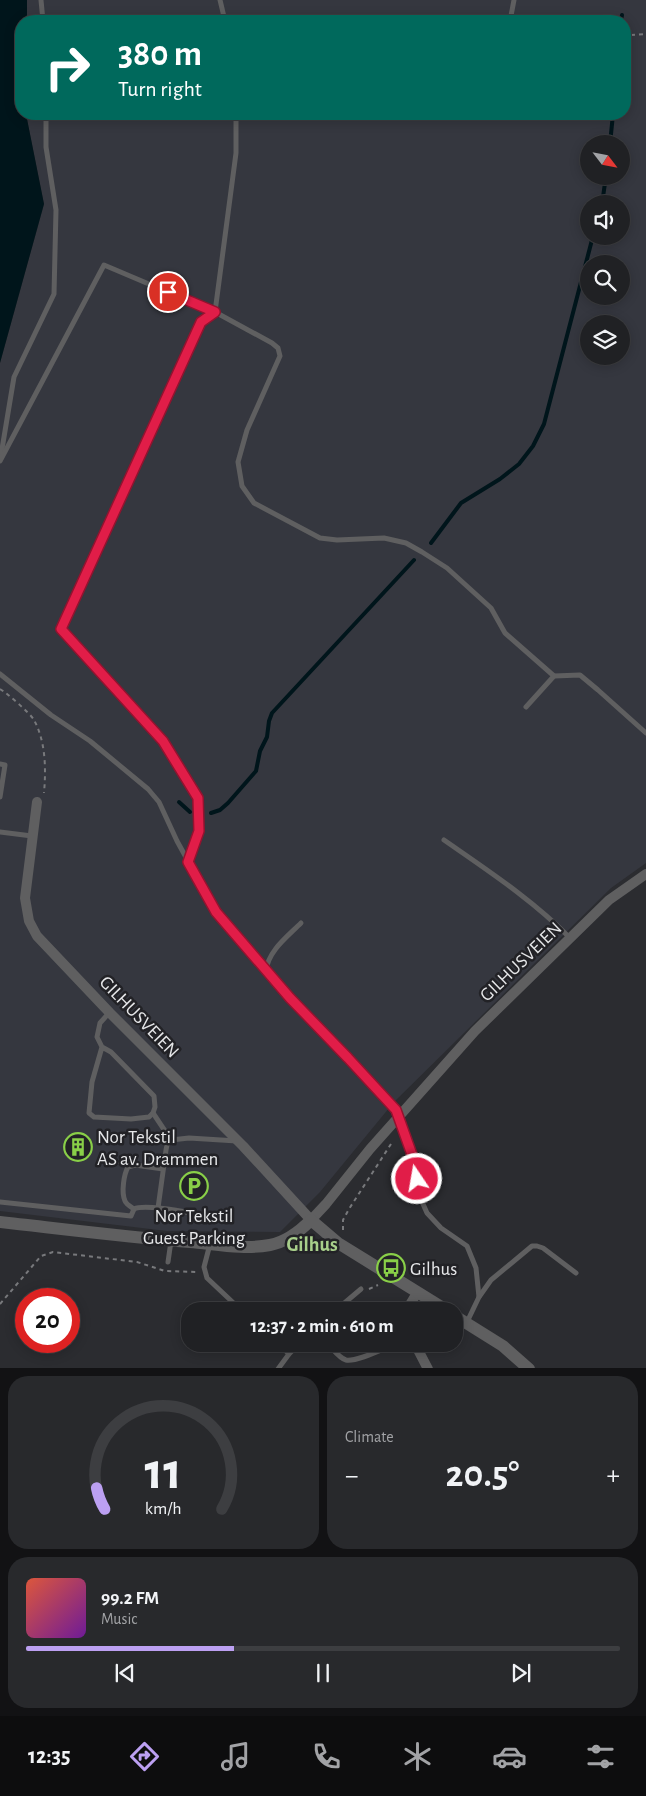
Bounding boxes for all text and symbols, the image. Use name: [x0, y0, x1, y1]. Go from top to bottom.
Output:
icon: right: [35, 35, 100, 100]
text: 380 m: [118, 37, 202, 72]
text: Turn right: [118, 78, 202, 100]
north arrow: [580, 135, 630, 185]
map controls: [580, 135, 630, 365]
button: sound: [580, 195, 630, 245]
button: search: [580, 255, 630, 305]
pin: [147, 271, 189, 313]
icon: arrive: [154, 278, 182, 306]
button: layers: [580, 315, 630, 365]
street label: GILHUSVEIEN: [477, 919, 566, 1006]
street label: GILHUSVEIEN: [95, 973, 182, 1062]
place label: Nor Tekstil AS av. Drammen: [97, 1128, 218, 1169]
building icon: Nor Tekstil AS av. Drammen: [63, 1132, 93, 1162]
position arrow: [390, 1152, 442, 1204]
parking icon: Nor Tekstil Guest Parking: [179, 1171, 209, 1201]
place label: Nor Tekstil Guest Parking: [143, 1207, 246, 1248]
district label: Gilhus: [286, 1235, 338, 1255]
bus stop icon: Gilhus: [376, 1253, 406, 1283]
place label: Gilhus: [410, 1260, 457, 1279]
speed limit sign: 20: [15, 1288, 80, 1353]
text: 12:37 · 2 min · 610 m: [251, 1317, 394, 1336]
text: Climate: [345, 1429, 394, 1445]
text: 11: [145, 1446, 182, 1498]
text: 20.5°: [446, 1456, 519, 1494]
text: −: [345, 1462, 358, 1490]
text: +: [607, 1462, 620, 1490]
text: km/h: [145, 1500, 182, 1518]
text: 99.2 FM: [101, 1589, 159, 1608]
text: Music: [101, 1611, 137, 1627]
icon: previous: [111, 1659, 139, 1687]
icon: pause: [309, 1659, 337, 1687]
icon: next: [507, 1659, 535, 1687]
icon: directions: [127, 1739, 162, 1774]
icon: music: [218, 1739, 253, 1774]
icon: phone: [309, 1739, 344, 1774]
icon: climate: [400, 1739, 435, 1774]
icon: car: [492, 1739, 527, 1774]
icon: filters: [583, 1739, 618, 1774]
text: 12:35: [28, 1745, 70, 1767]

